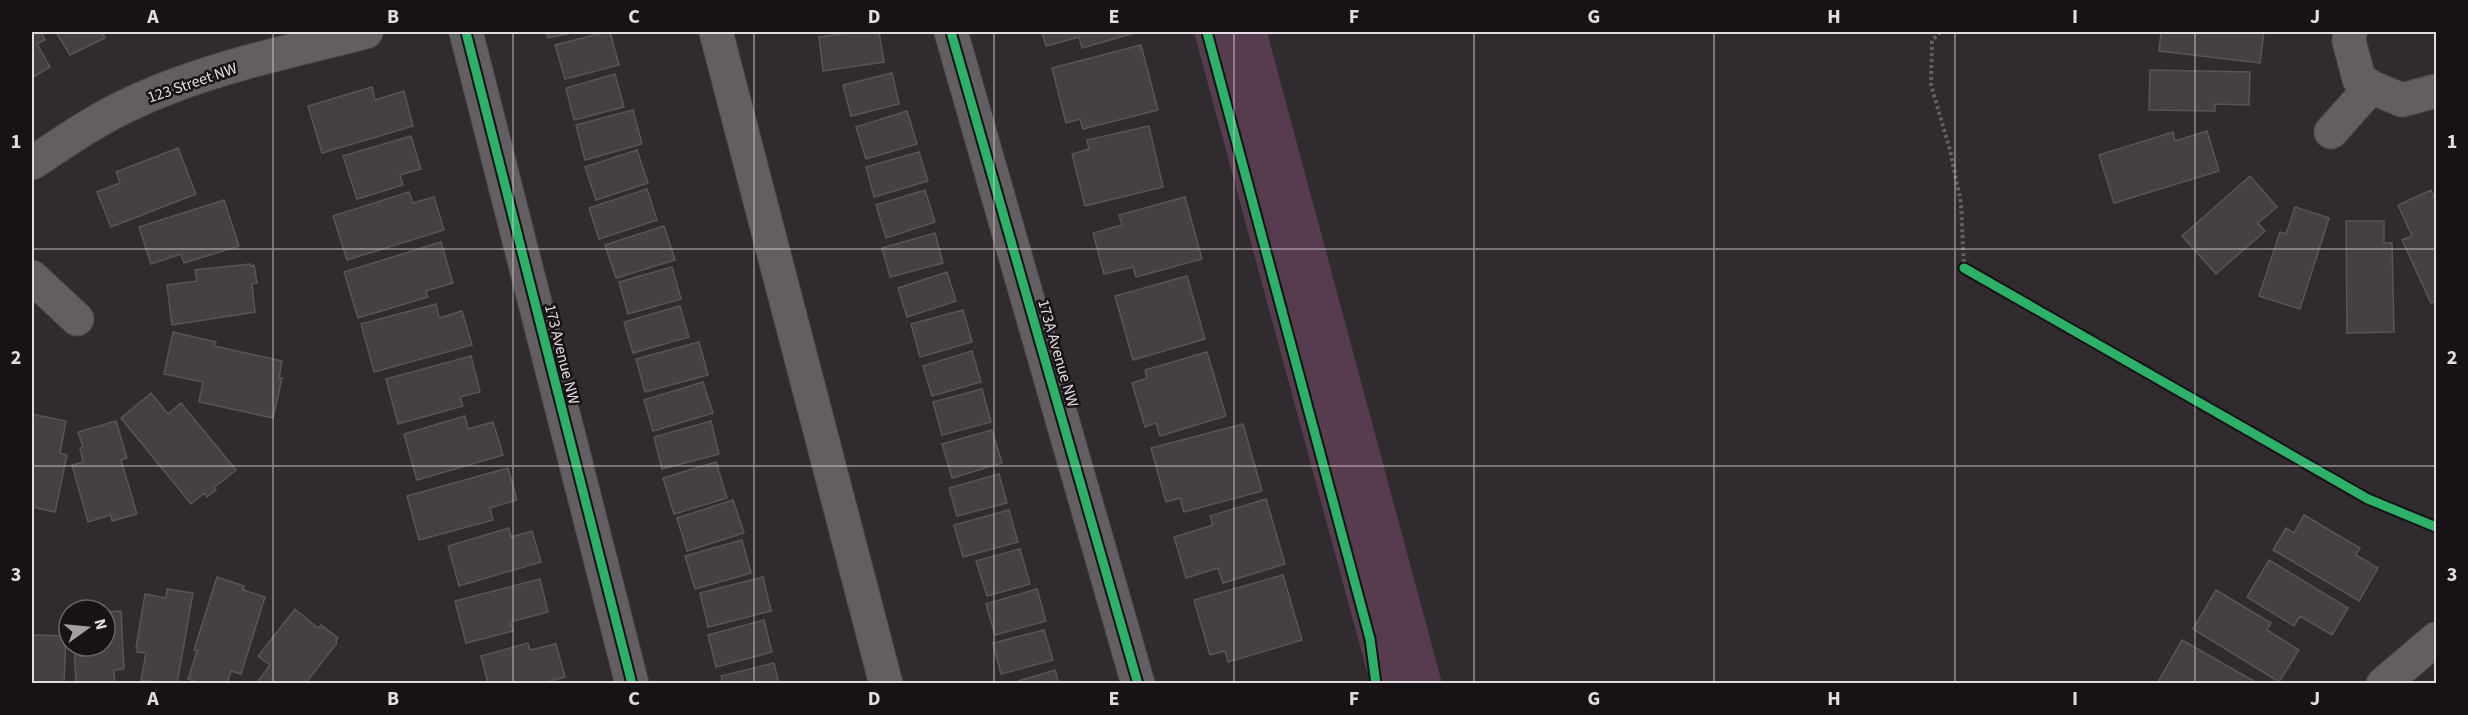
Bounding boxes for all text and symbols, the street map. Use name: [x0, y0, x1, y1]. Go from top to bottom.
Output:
text: A: [146, 3, 159, 31]
text: B: [387, 3, 399, 31]
text: C: [628, 3, 640, 31]
text: D: [868, 3, 880, 31]
text: E: [1109, 3, 1119, 31]
text: F: [1349, 3, 1359, 31]
text: G: [1588, 3, 1600, 31]
text: H: [1827, 3, 1841, 31]
text: I: [2072, 3, 2078, 31]
text: J: [2310, 3, 2320, 31]
street label: 123 Street NW: [145, 57, 240, 109]
text: 1: [11, 128, 21, 156]
text: 1: [2447, 128, 2457, 156]
street label: 173A Avenue NW: [1032, 297, 1084, 410]
street label: 173 Avenue NW: [539, 302, 585, 407]
text: 2: [11, 344, 21, 372]
text: 2: [2447, 344, 2457, 372]
text: 3: [11, 561, 21, 589]
text: 3: [2447, 561, 2457, 589]
north arrow: [57, 598, 117, 658]
text: N: [89, 616, 113, 632]
text: A: [146, 685, 159, 713]
text: B: [387, 685, 399, 713]
text: C: [628, 685, 640, 713]
text: D: [868, 685, 880, 713]
text: E: [1109, 685, 1119, 713]
text: F: [1349, 685, 1359, 713]
text: G: [1588, 685, 1600, 713]
text: H: [1827, 685, 1841, 713]
text: I: [2072, 685, 2078, 713]
text: J: [2310, 685, 2320, 713]

